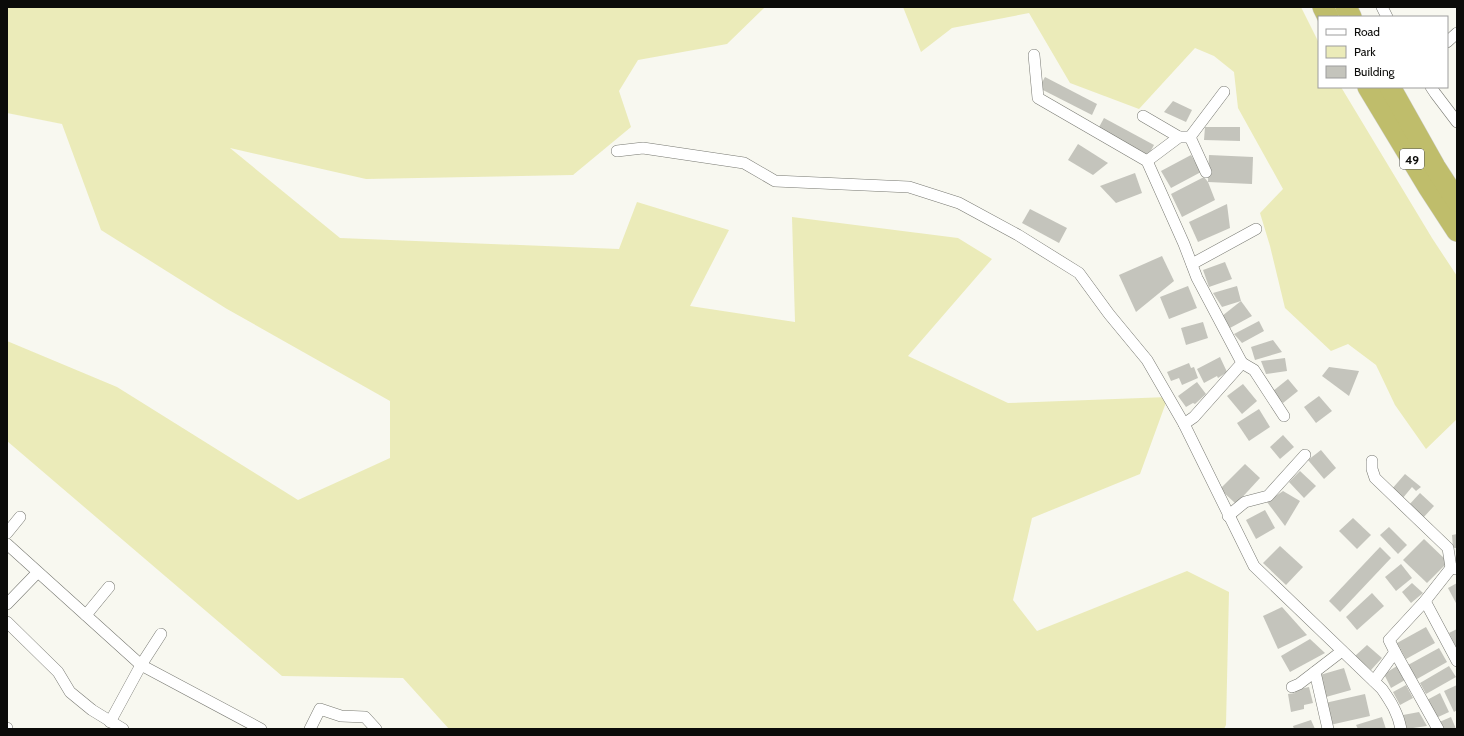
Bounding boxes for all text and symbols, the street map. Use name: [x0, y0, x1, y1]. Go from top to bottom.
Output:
legend: [1318, 16, 1448, 88]
text: Road: [1354, 24, 1380, 39]
text: Park: [1354, 44, 1376, 59]
text: Building: [1354, 64, 1396, 79]
road number: 49: [1400, 149, 1424, 169]

